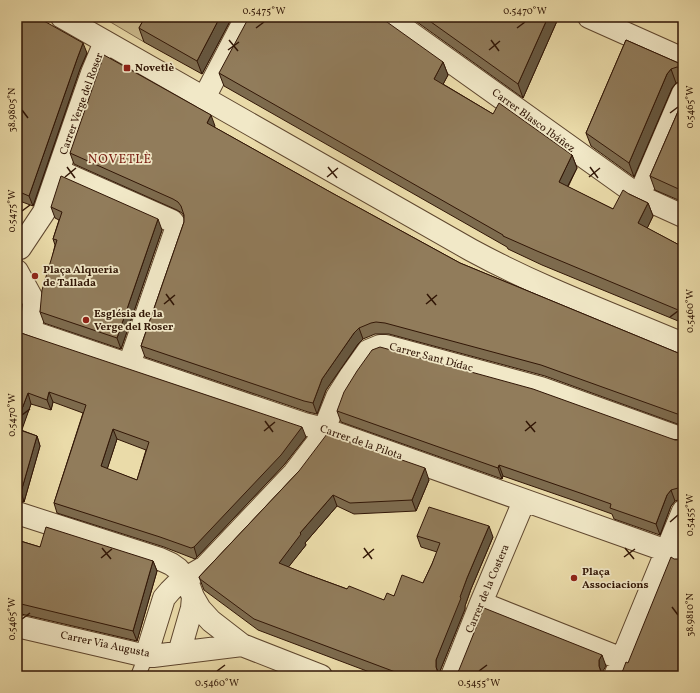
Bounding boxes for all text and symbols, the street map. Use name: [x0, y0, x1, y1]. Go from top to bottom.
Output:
text: 0.5475°W: [243, 4, 285, 18]
text: 0.5470°W: [503, 4, 547, 18]
street label: Carrer Verge del Roser: [57, 51, 108, 157]
place label: Novetlè: [135, 61, 175, 76]
marker: Novetlè: [122, 63, 132, 73]
street label: Carrer Blasco Ibáñez: [488, 86, 578, 157]
text: 0.5465°W: [683, 86, 697, 129]
text: 38.9805°N: [5, 87, 19, 132]
district label: NOVETLÈ: [88, 151, 152, 169]
text: 0.5475°W: [5, 190, 19, 232]
place label: Plaça Alqueria de Tallada: [43, 263, 119, 291]
marker: Plaça Alqueria de Tallada: [30, 271, 40, 281]
text: 0.5460°W: [683, 289, 697, 333]
place label: Església de la Verge del Roser: [94, 307, 174, 335]
marker: Església de la Verge del Roser: [81, 315, 91, 325]
street label: Carrer Sant Dídac: [388, 340, 475, 376]
text: 0.5470°W: [5, 393, 19, 437]
street label: Carrer de la Pilota: [318, 422, 405, 464]
text: 0.5455°W: [683, 494, 697, 536]
street label: Carrer de la Costera: [462, 542, 514, 636]
place label: Plaça Associacions: [582, 565, 649, 593]
marker: Plaça Associacions: [569, 573, 579, 583]
text: 38.9810°N: [683, 593, 697, 637]
text: 0.5465°W: [5, 598, 19, 641]
street label: Carrer Via Augusta: [59, 628, 152, 662]
text: 0.5460°W: [195, 676, 239, 690]
text: 0.5455°W: [458, 676, 500, 690]

